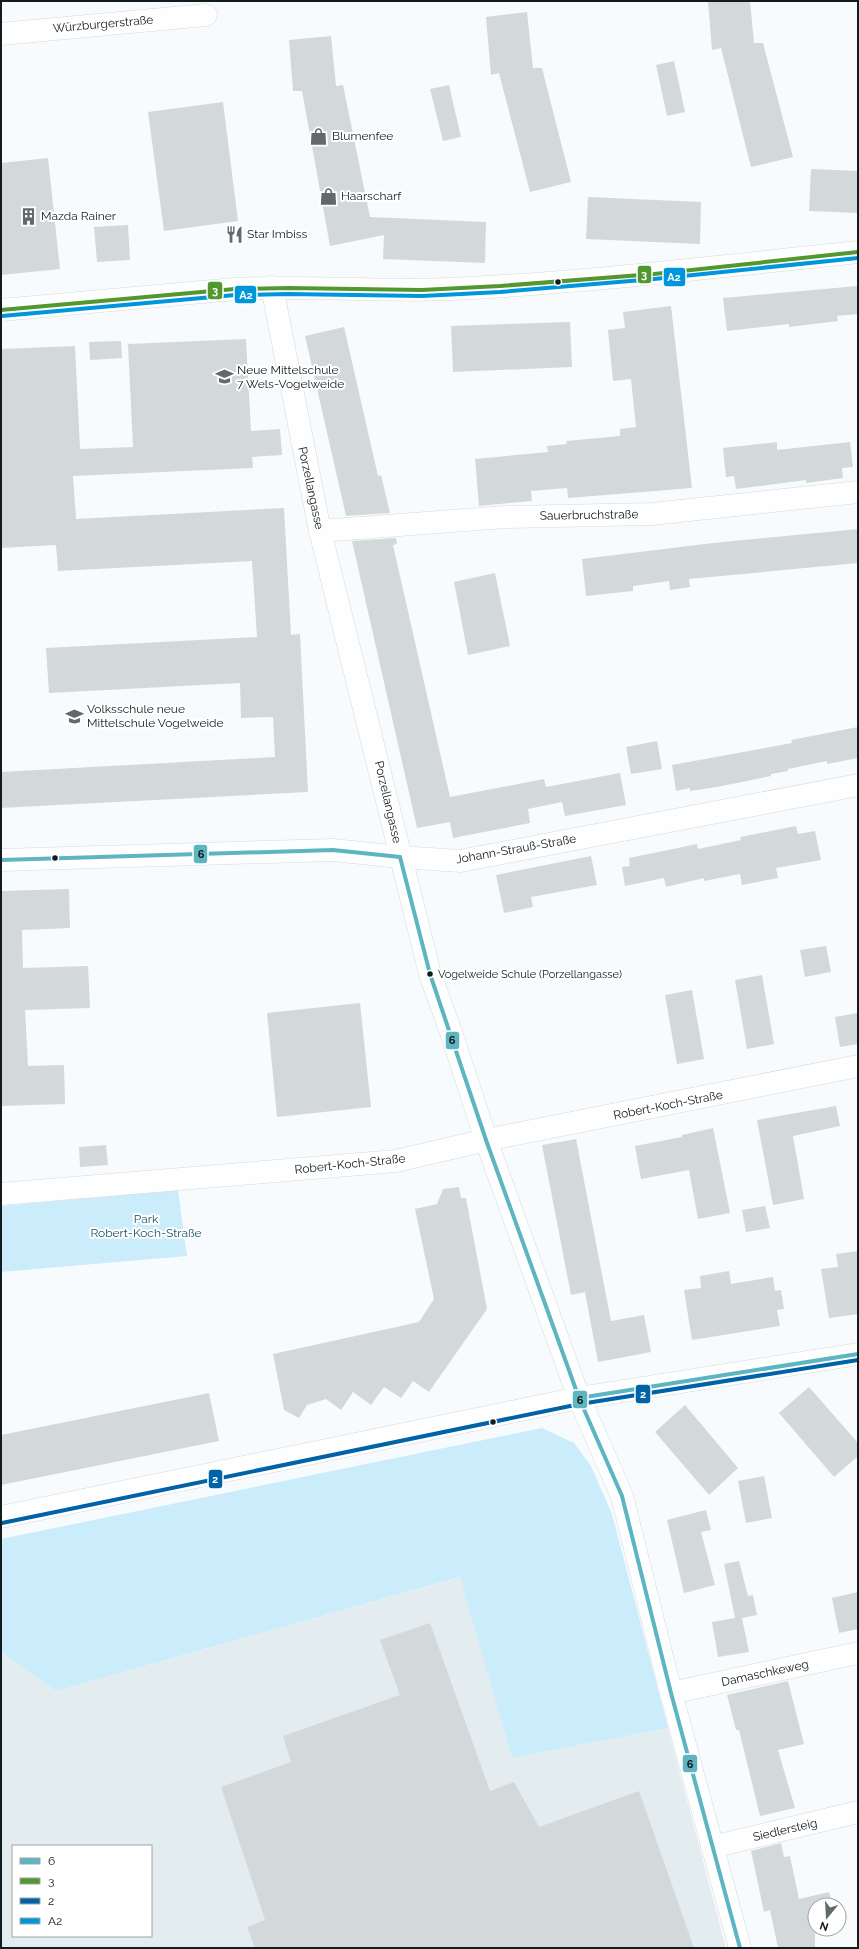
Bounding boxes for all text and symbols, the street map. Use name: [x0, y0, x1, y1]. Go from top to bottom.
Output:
street label: Würzburgerstraße: [52, 13, 154, 35]
shop icon: Blumenfee: [309, 126, 329, 146]
place label: Blumenfee: [332, 129, 393, 143]
shop icon: Haarscharf: [318, 186, 338, 206]
place label: Haarscharf: [341, 189, 402, 203]
building icon: Mazda Rainer: [18, 206, 38, 226]
place label: Mazda Rainer: [41, 209, 117, 223]
restaurant icon: Star Imbiss: [224, 224, 244, 244]
place label: Star Imbiss: [247, 227, 308, 241]
line badge: 3: [637, 265, 652, 284]
line badge: A2: [663, 267, 686, 287]
text: 3: [641, 269, 647, 282]
text: A2: [667, 271, 681, 284]
unlabelled marker: [553, 277, 563, 287]
line badge: 3: [207, 281, 223, 300]
text: 3: [212, 285, 218, 298]
line badge: A2: [234, 285, 257, 304]
text: A2: [239, 289, 253, 302]
place label: Neue Mittelschule 7 Wels-Vogelweide: [237, 363, 344, 391]
school or university icon: Neue Mittelschule 7 Wels-Vogelweide: [214, 367, 234, 387]
street label: Porzellangasse: [295, 445, 327, 531]
street label: Sauerbruchstraße: [540, 507, 638, 523]
place label: Volksschule neue Mittelschule Vogelweide: [87, 702, 224, 730]
school or university icon: Volksschule neue Mittelschule Vogelweide: [64, 706, 84, 726]
street label: Porzellangasse: [372, 759, 404, 845]
street label: Johann-Strauß-Straße: [455, 832, 577, 866]
line badge: 6: [193, 844, 208, 864]
text: 6: [198, 848, 205, 861]
unlabelled marker: [50, 853, 60, 863]
place label: Vogelweide Schule (Porzellangasse): [438, 968, 622, 981]
marker: Vogelweide Schule (Porzellangasse): [425, 969, 435, 979]
line badge: 6: [445, 1031, 460, 1050]
text: 6: [449, 1034, 456, 1047]
street label: Robert-Koch-Straße: [612, 1088, 724, 1122]
street label: Robert-Koch-Straße: [294, 1151, 406, 1177]
park label: Park Robert-Koch-Straße: [90, 1212, 202, 1240]
line badge: 2: [635, 1384, 651, 1404]
text: 2: [640, 1388, 646, 1401]
line badge: 6: [572, 1390, 588, 1409]
text: 6: [577, 1394, 584, 1407]
unlabelled marker: [488, 1417, 498, 1427]
line badge: 2: [208, 1469, 223, 1489]
text: 2: [212, 1473, 218, 1486]
street label: Damaschkeweg: [720, 1657, 810, 1689]
line badge: 6: [682, 1754, 698, 1773]
text: 6: [687, 1758, 694, 1771]
street label: Siedlersteig: [751, 1816, 819, 1844]
legend: [12, 1845, 152, 1937]
text: 6: [48, 1854, 55, 1868]
text: 3: [48, 1874, 54, 1888]
text: 2: [48, 1894, 54, 1908]
north arrow: [807, 1897, 847, 1937]
text: A2: [48, 1914, 62, 1928]
text: N: [818, 1919, 830, 1934]

